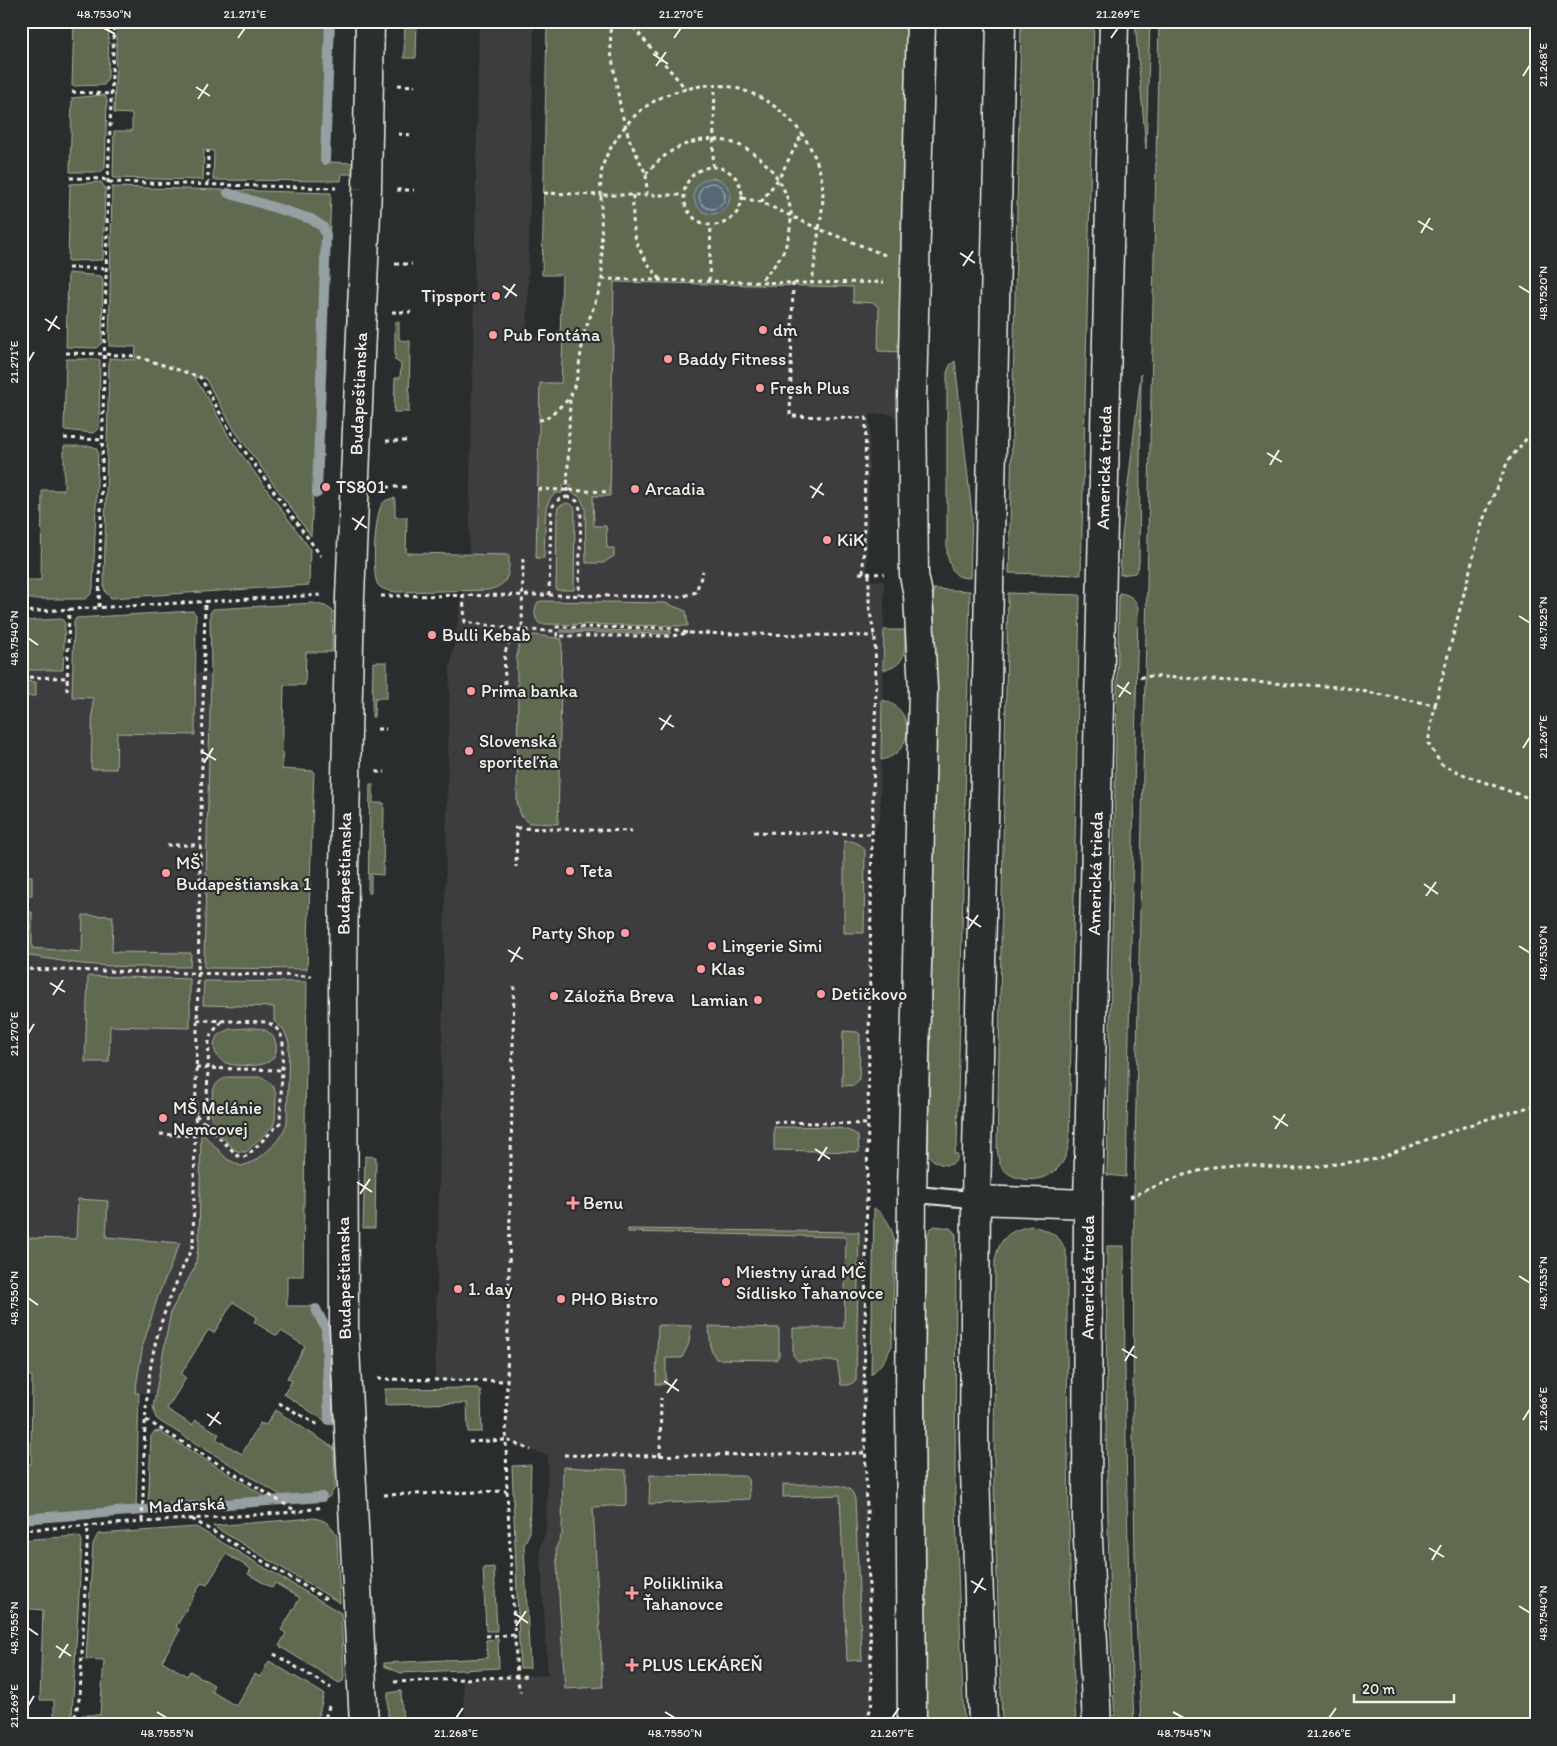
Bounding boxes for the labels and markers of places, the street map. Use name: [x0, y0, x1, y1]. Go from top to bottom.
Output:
place label: Tipsport: [421, 285, 486, 307]
marker: Tipsport: [490, 290, 502, 302]
place label: dm: [773, 319, 798, 341]
place label: Pub Fontána: [503, 324, 601, 346]
marker: dm: [757, 324, 769, 336]
marker: Pub Fontána: [487, 329, 499, 341]
place label: Baddy Fitness: [678, 348, 786, 370]
marker: Baddy Fitness: [662, 353, 674, 365]
place label: Fresh Plus: [770, 377, 850, 399]
marker: Fresh Plus: [754, 382, 766, 394]
place label: TS801: [336, 476, 386, 498]
place label: Arcadia: [645, 478, 706, 500]
marker: TS801: [320, 481, 332, 493]
marker: Arcadia: [629, 483, 641, 495]
place label: KiK: [837, 529, 864, 551]
marker: KiK: [821, 534, 833, 546]
place label: Bulli Kebab: [442, 624, 531, 646]
marker: Bulli Kebab: [426, 629, 438, 641]
place label: Prima banka: [481, 680, 579, 702]
marker: Prima banka: [465, 685, 477, 697]
place label: Slovenská sporiteľňa: [479, 730, 559, 773]
marker: Slovenská sporiteľňa: [463, 745, 475, 757]
place label: MŠ Budapeštianska 1: [176, 852, 311, 895]
place label: Teta: [580, 860, 613, 882]
marker: Teta: [564, 865, 576, 877]
marker: MŠ Budapeštianska 1: [160, 867, 172, 879]
place label: Party Shop: [532, 922, 615, 944]
marker: Party Shop: [619, 927, 631, 939]
place label: Lingerie Simi: [722, 935, 822, 957]
marker: Lingerie Simi: [706, 940, 718, 952]
place label: Klas: [711, 958, 745, 980]
marker: Klas: [695, 963, 707, 975]
place label: Detičkovo: [831, 983, 907, 1005]
place label: Záložňa Breva: [564, 985, 675, 1007]
marker: Detičkovo: [815, 988, 827, 1000]
place label: Lamian: [691, 989, 748, 1011]
marker: Záložňa Breva: [548, 990, 560, 1002]
marker: Lamian: [752, 994, 764, 1006]
place label: MŠ Melánie Nemcovej: [173, 1097, 262, 1140]
marker: MŠ Melánie Nemcovej: [157, 1112, 169, 1124]
place label: Benu: [583, 1192, 623, 1214]
marker: Benu: [567, 1197, 579, 1209]
place label: Miestny úrad MČ Sídlisko Ťahanovce: [736, 1261, 884, 1304]
marker: Miestny úrad MČ Sídlisko Ťahanovce: [720, 1276, 732, 1288]
place label: 1. day: [468, 1278, 513, 1300]
marker: 1. day: [452, 1283, 464, 1295]
place label: PHO Bistro: [571, 1288, 658, 1310]
marker: PHO Bistro: [555, 1293, 567, 1305]
place label: Poliklinika Ťahanovce: [643, 1572, 723, 1615]
marker: Poliklinika Ťahanovce: [625, 1586, 639, 1600]
place label: PLUS LEKÁREŇ: [642, 1654, 763, 1676]
marker: PLUS LEKÁREŇ: [626, 1659, 638, 1671]

